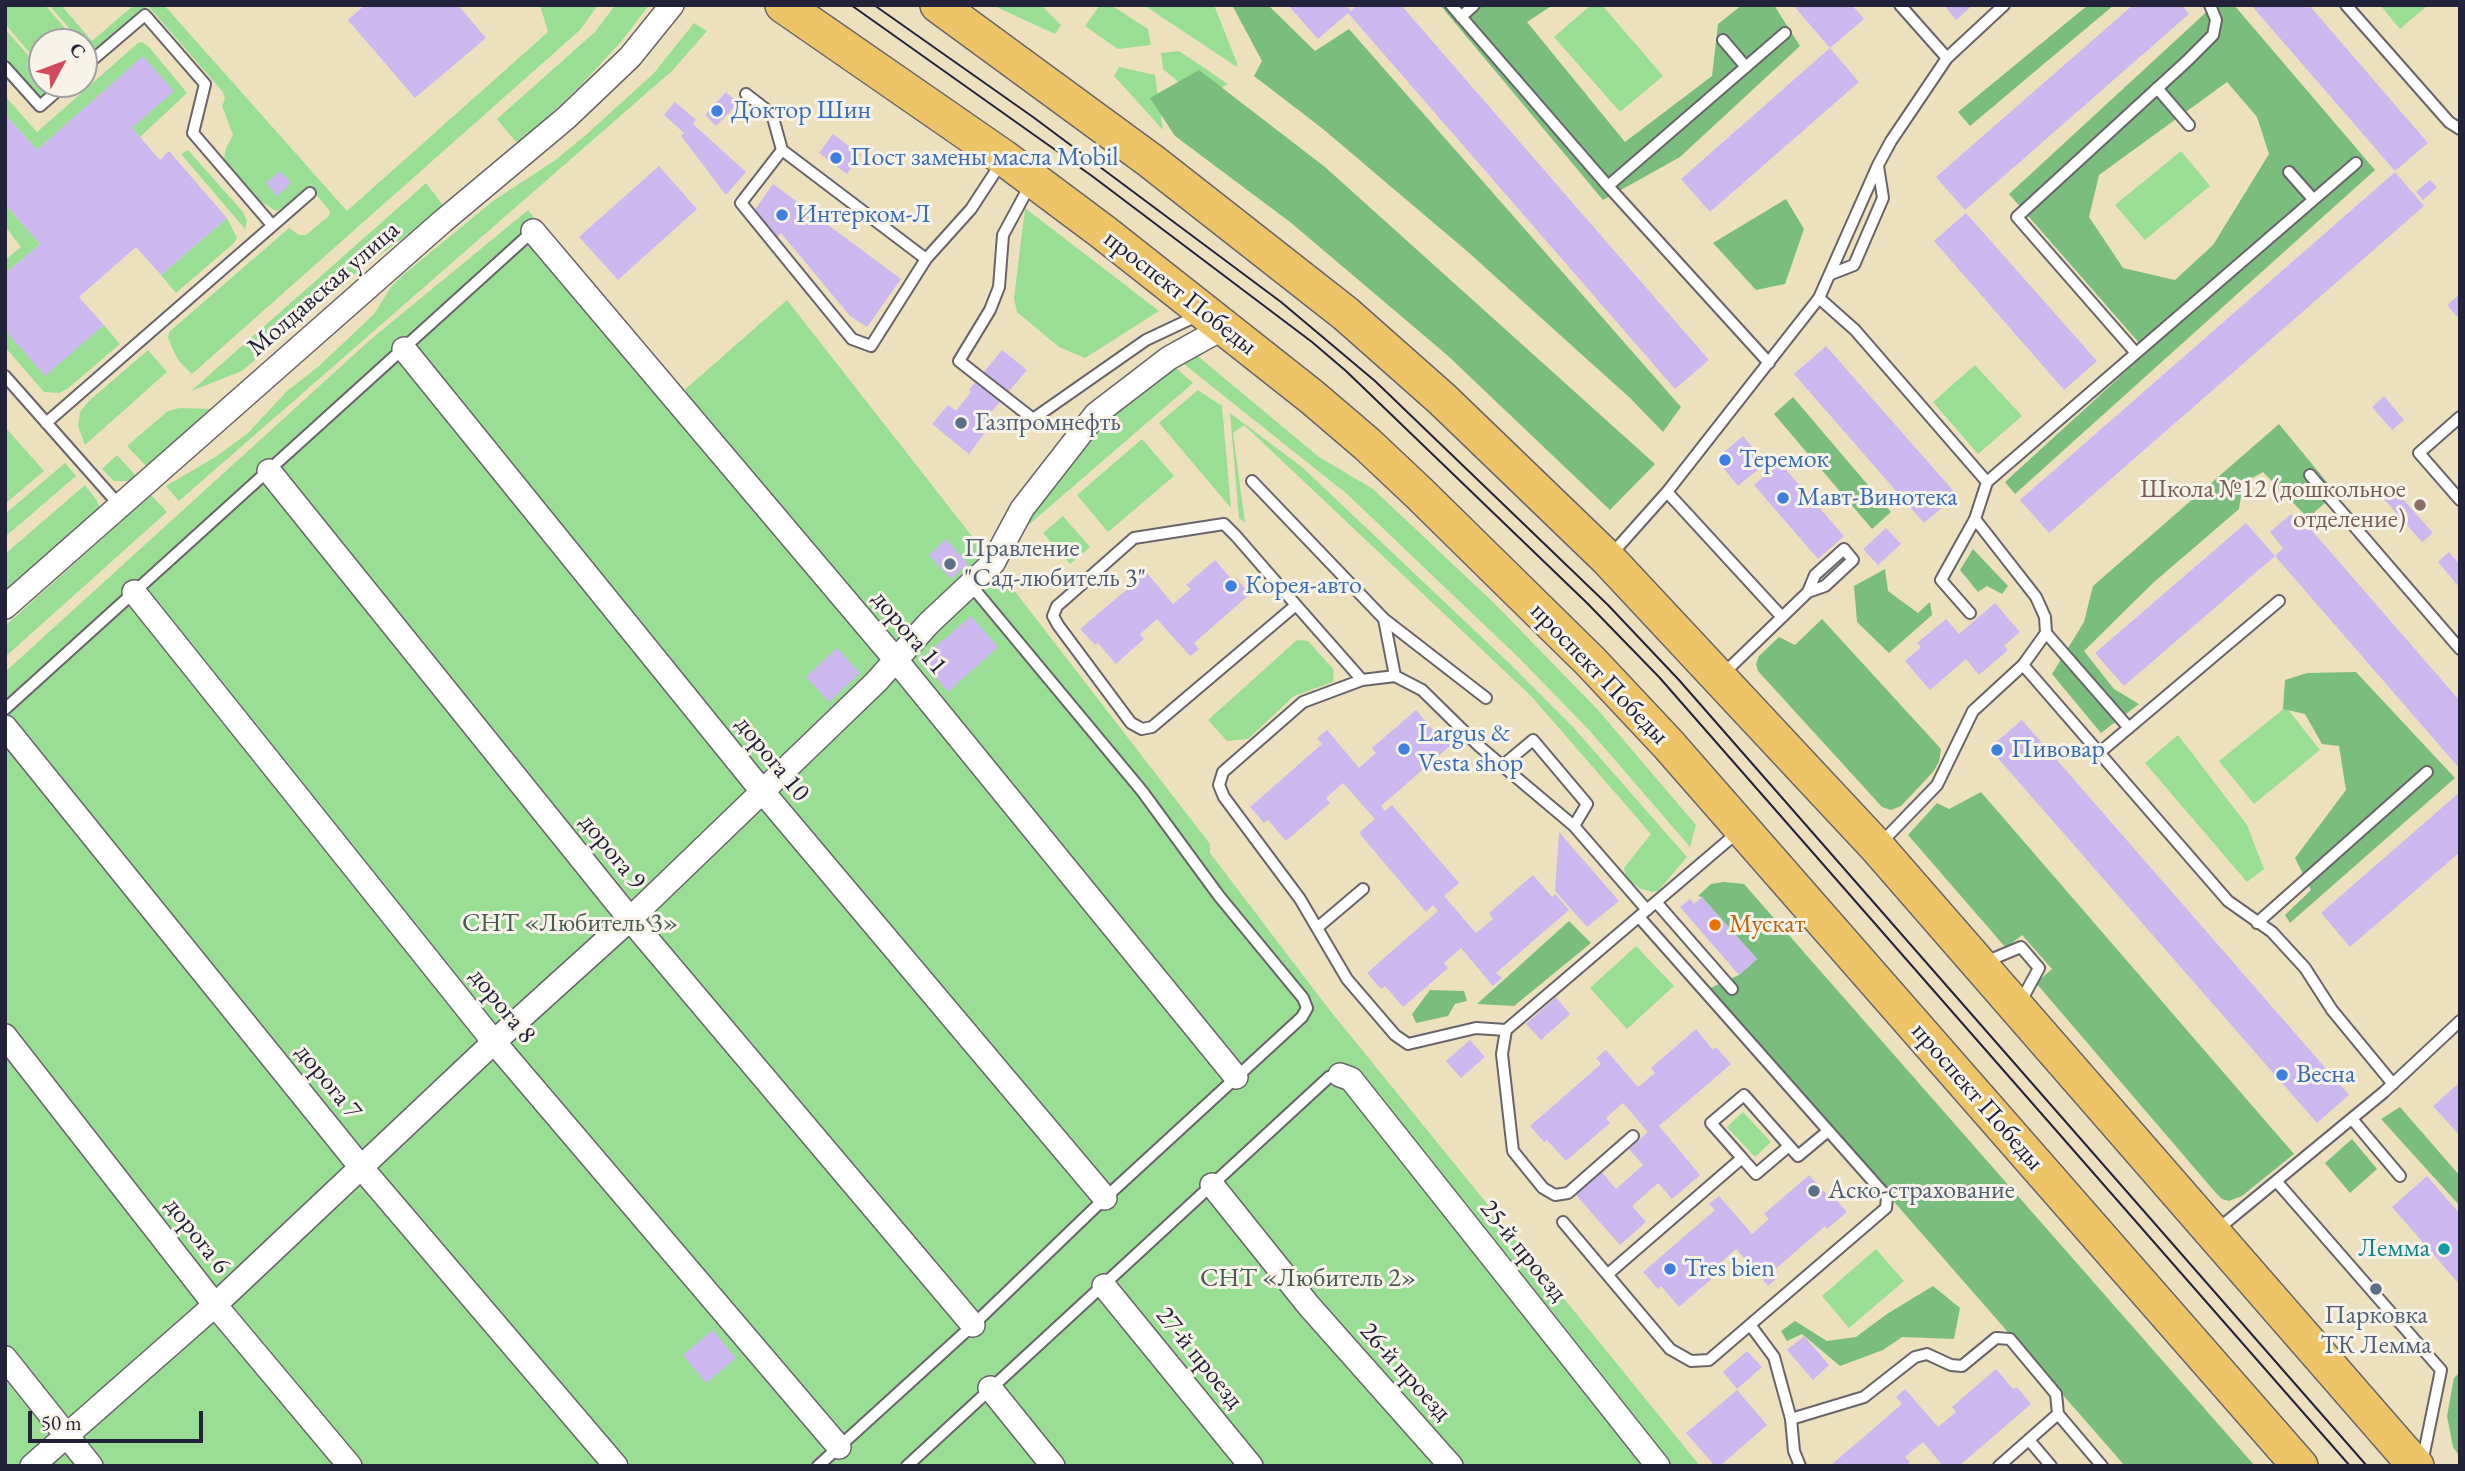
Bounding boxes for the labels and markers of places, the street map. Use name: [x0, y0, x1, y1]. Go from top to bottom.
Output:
place label: Доктор Шин: [731, 95, 871, 127]
marker: Доктор Шин: [709, 103, 725, 119]
place label: Пост замены масла Mobil: [850, 142, 1119, 174]
marker: Пост замены масла Mobil: [828, 150, 844, 166]
place label: Интерком-Л: [796, 199, 931, 231]
marker: Интерком-Л: [774, 207, 790, 223]
place label: Газпромнефть: [975, 407, 1121, 439]
marker: Газпромнефть: [953, 415, 969, 431]
place label: Теремок: [1739, 444, 1829, 476]
marker: Теремок: [1717, 452, 1733, 468]
place label: Школа №12 (дошкольное отделение): [2140, 474, 2406, 536]
place label: Мавт-Винотека: [1797, 482, 1958, 514]
marker: Мавт-Винотека: [1775, 490, 1791, 506]
marker: Школа №12 (дошкольное отделение): [2412, 497, 2428, 513]
place label: Правление "Сад-любитель 3": [964, 533, 1146, 594]
marker: Правление "Сад-любитель 3": [942, 556, 958, 572]
place label: Корея-авто: [1245, 570, 1362, 602]
marker: Корея-авто: [1223, 578, 1239, 594]
place label: Largus & Vesta shop: [1418, 718, 1523, 780]
place label: Пивовар: [2011, 734, 2105, 766]
marker: Largus & Vesta shop: [1396, 741, 1412, 757]
marker: Пивовар: [1989, 742, 2005, 758]
place label: Мускат: [1729, 909, 1805, 941]
marker: Мускат: [1707, 917, 1723, 933]
place label: Весна: [2296, 1059, 2355, 1091]
marker: Весна: [2274, 1067, 2290, 1083]
place label: Аско-страхование: [1828, 1175, 2015, 1207]
marker: Аско-страхование: [1806, 1183, 1822, 1199]
place label: Лемма: [2359, 1233, 2430, 1265]
marker: Лемма: [2436, 1241, 2452, 1257]
place label: Tres bien: [1684, 1253, 1775, 1285]
marker: Tres bien: [1662, 1261, 1678, 1277]
marker: Парковка ТК Лемма: [2368, 1281, 2384, 1297]
place label: Парковка ТК Лемма: [2320, 1300, 2432, 1362]

